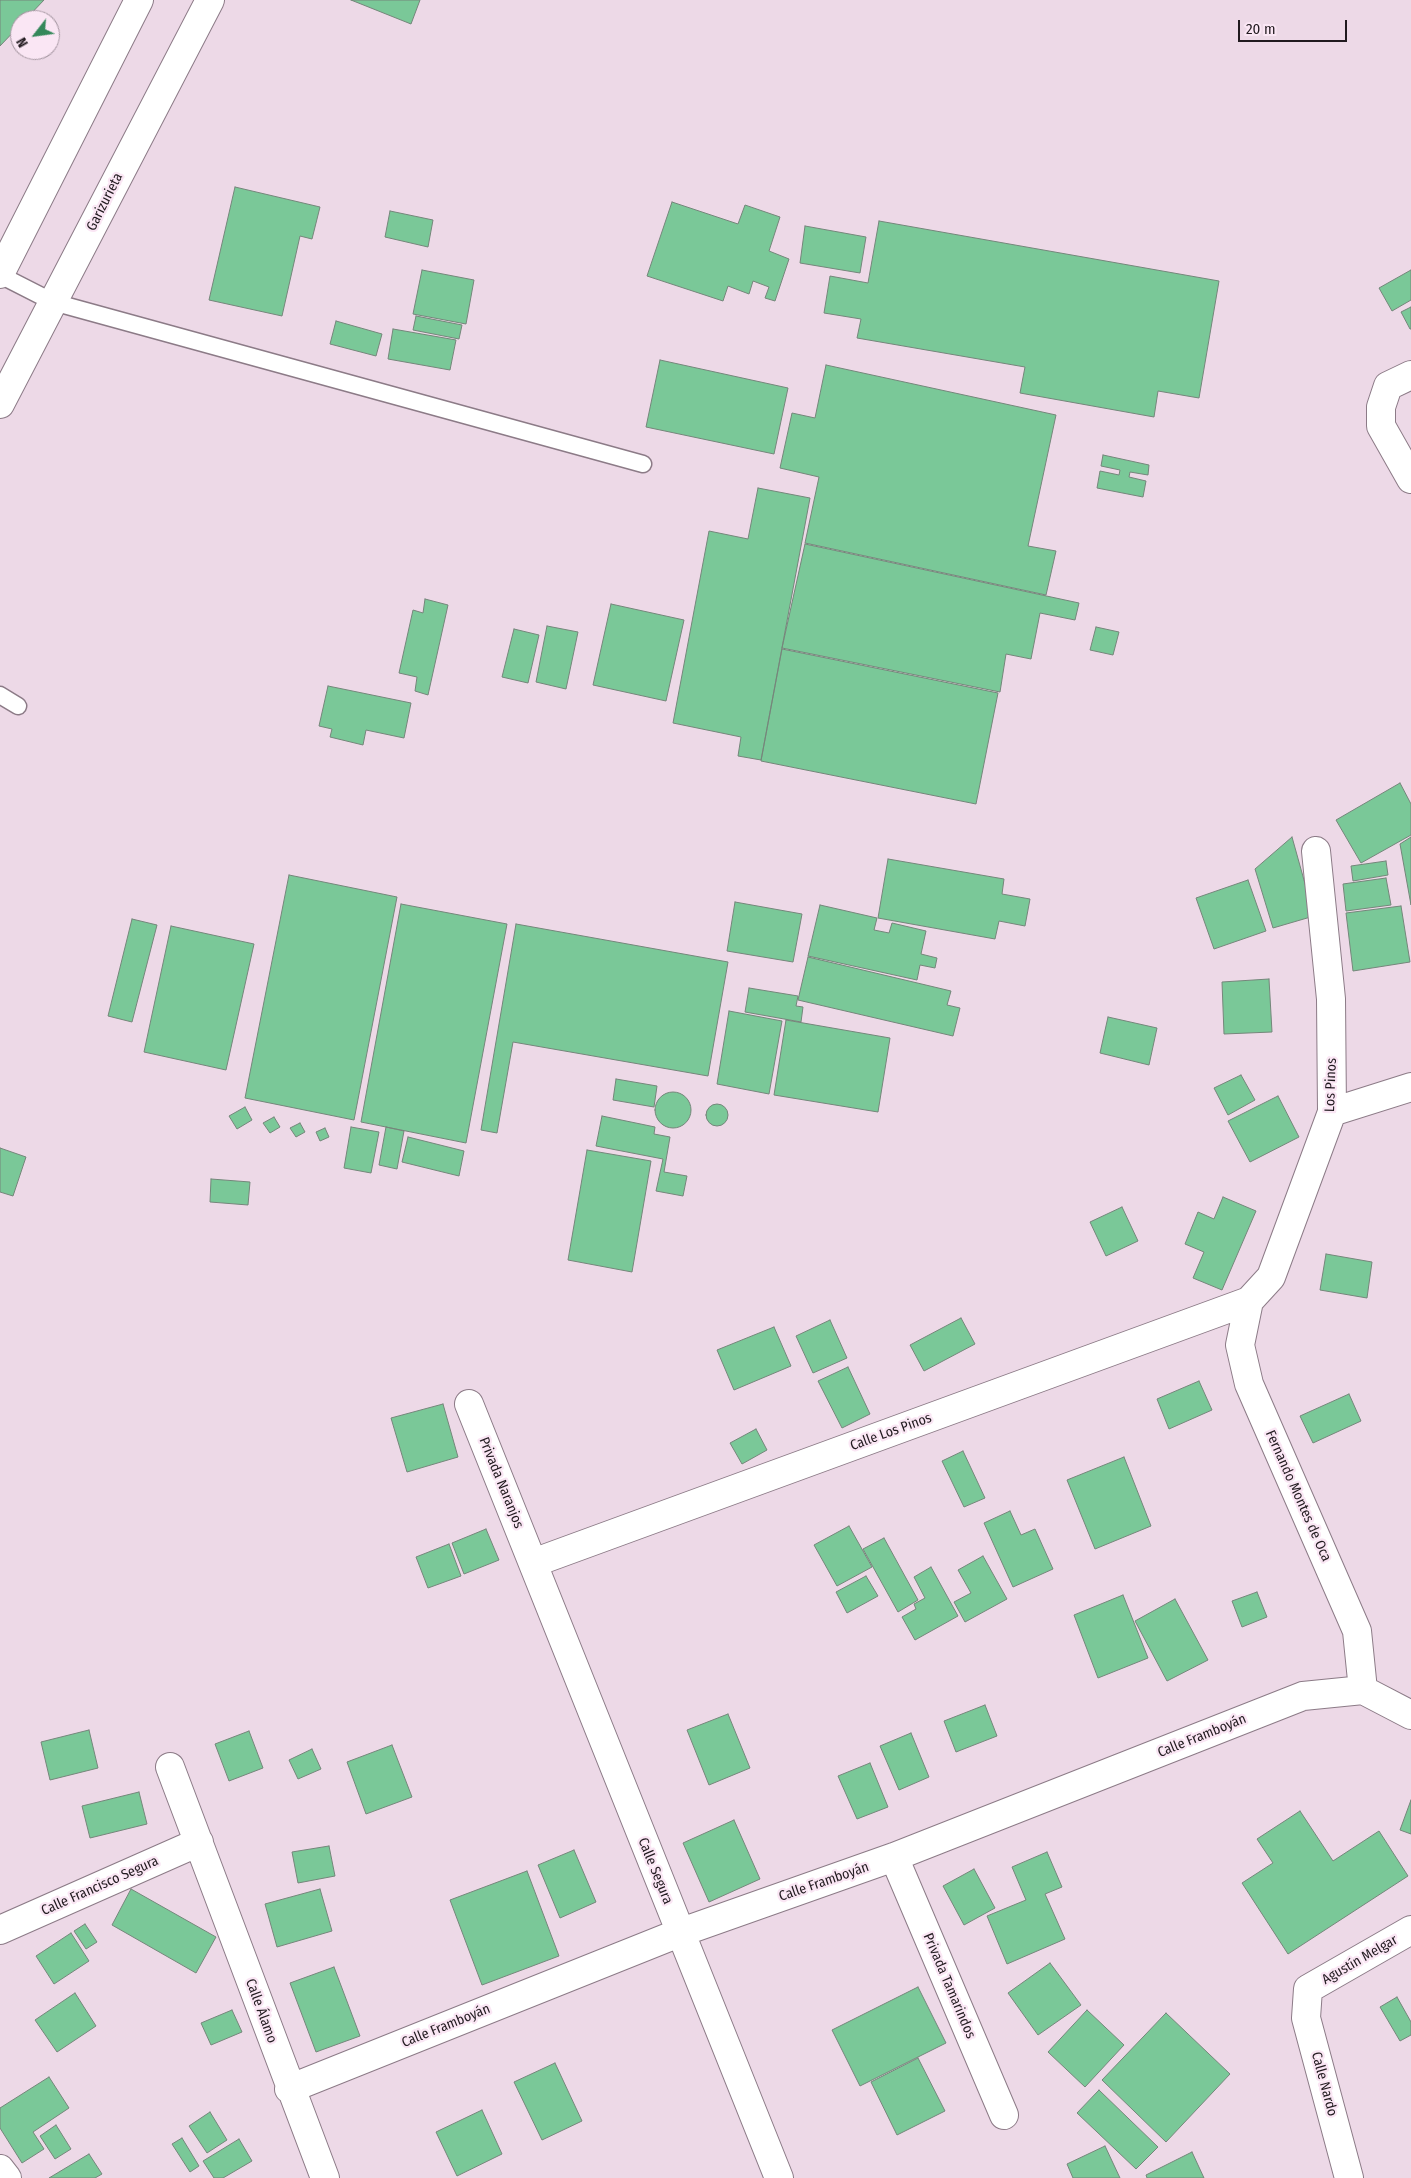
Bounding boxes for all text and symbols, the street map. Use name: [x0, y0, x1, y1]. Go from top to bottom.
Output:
north arrow: [10, 10, 60, 60]
scale bar: [1241, 10, 1350, 42]
text: 20 m: [1246, 20, 1276, 38]
text: N: [13, 34, 32, 50]
street label: Garizurieta: [83, 170, 127, 234]
street label: Los Pinos: [1322, 1058, 1340, 1112]
street label: Calle Los Pinos: [848, 1410, 934, 1454]
street label: Fernando Montes de Oca: [1262, 1428, 1334, 1564]
street label: Privada Naranjos: [475, 1435, 527, 1531]
street label: Calle Framboyán: [1155, 1711, 1249, 1761]
street label: Calle Segura: [634, 1835, 676, 1907]
street label: Calle Francisco Segura: [39, 1853, 161, 1919]
street label: Calle Framboyán: [777, 1859, 871, 1905]
street label: Privada Tamarindos: [919, 1931, 979, 2041]
street label: Agustín Melgar: [1319, 1932, 1401, 1988]
street label: Calle Álamo: [242, 1977, 280, 2045]
street label: Calle Framboyán: [399, 2001, 493, 2051]
street label: Calle Nardo: [1307, 2050, 1341, 2118]

